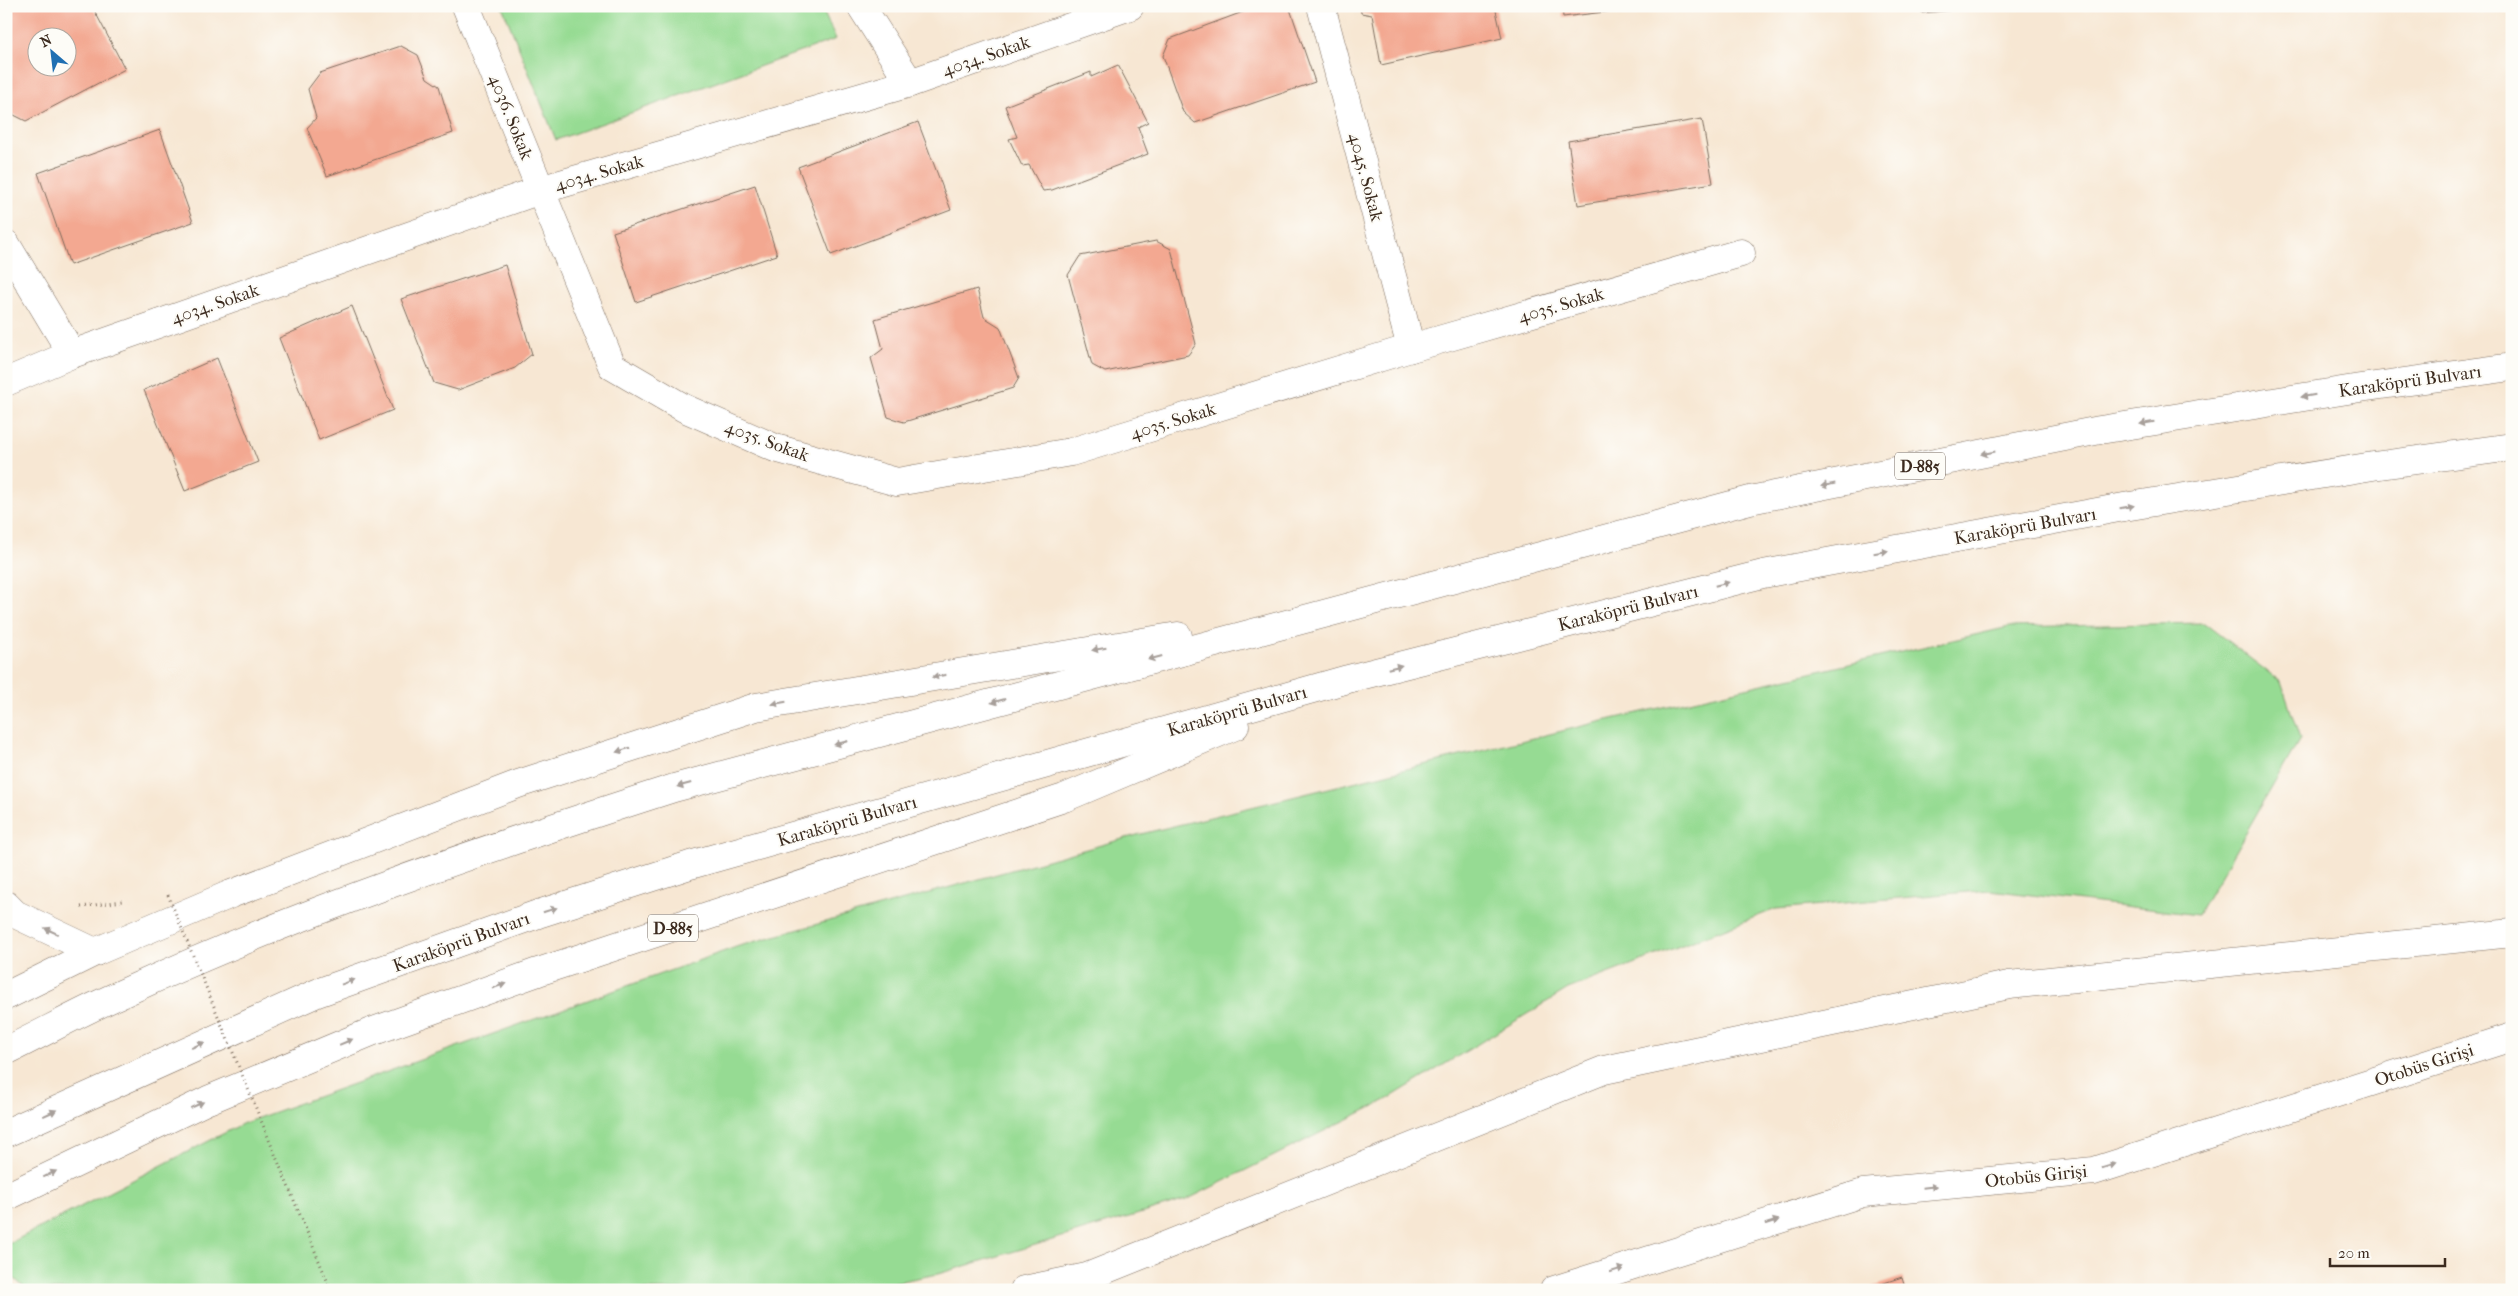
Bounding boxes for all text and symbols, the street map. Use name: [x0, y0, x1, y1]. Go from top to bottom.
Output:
north arrow: [28, 28, 78, 78]
text: N: [37, 31, 55, 51]
street label: 4034. Sokak: [939, 31, 1034, 81]
street label: 4036. Sokak: [484, 71, 537, 164]
street label: 4045. Sokak: [1344, 131, 1388, 224]
street label: 4034. Sokak: [552, 151, 647, 196]
street label: 4034. Sokak: [168, 279, 263, 329]
street label: 4035. Sokak: [1516, 283, 1607, 328]
street label: Karaköprü Bulvarı: [2337, 361, 2483, 402]
one-way arrow: [2299, 393, 2315, 401]
street label: 4035. Sokak: [1128, 398, 1219, 444]
street label: 4035. Sokak: [722, 417, 813, 467]
one-way arrow: [2139, 419, 2155, 427]
one-way arrow: [1980, 449, 1995, 457]
road number: D-885: [1895, 452, 1945, 480]
one-way arrow: [1820, 481, 1836, 489]
one-way arrow: [2119, 502, 2135, 510]
street label: Karaköprü Bulvarı: [1952, 504, 2098, 549]
one-way arrow: [1874, 548, 1890, 556]
one-way arrow: [1714, 580, 1729, 588]
street label: Karaköprü Bulvarı: [1556, 581, 1701, 636]
one-way arrow: [1091, 646, 1107, 654]
one-way arrow: [1147, 655, 1162, 663]
one-way arrow: [1387, 663, 1402, 671]
one-way arrow: [931, 672, 947, 680]
street label: Karaköprü Bulvarı: [1165, 681, 1310, 741]
one-way arrow: [990, 697, 1006, 705]
one-way arrow: [770, 699, 786, 707]
one-way arrow: [834, 739, 849, 747]
one-way arrow: [616, 747, 631, 754]
one-way arrow: [677, 782, 692, 790]
street label: Karaköprü Bulvarı: [775, 791, 920, 851]
one-way arrow: [543, 906, 558, 913]
street label: Karaköprü Bulvarı: [390, 908, 533, 977]
road number: D-885: [648, 914, 698, 941]
one-way arrow: [43, 927, 58, 935]
one-way arrow: [340, 978, 355, 985]
one-way arrow: [492, 982, 507, 990]
one-way arrow: [339, 1037, 353, 1045]
street label: Otobüs Girişi: [2372, 1039, 2477, 1091]
one-way arrow: [191, 1041, 205, 1049]
one-way arrow: [190, 1101, 204, 1109]
one-way arrow: [43, 1109, 58, 1117]
street label: Otobüs Girişi: [1984, 1161, 2089, 1192]
one-way arrow: [2101, 1162, 2116, 1170]
one-way arrow: [42, 1170, 57, 1178]
one-way arrow: [1922, 1183, 1938, 1191]
one-way arrow: [1765, 1217, 1780, 1225]
scale bar: [2330, 1236, 2446, 1268]
text: 20 m: [2338, 1244, 2370, 1262]
one-way arrow: [1610, 1266, 1625, 1273]

